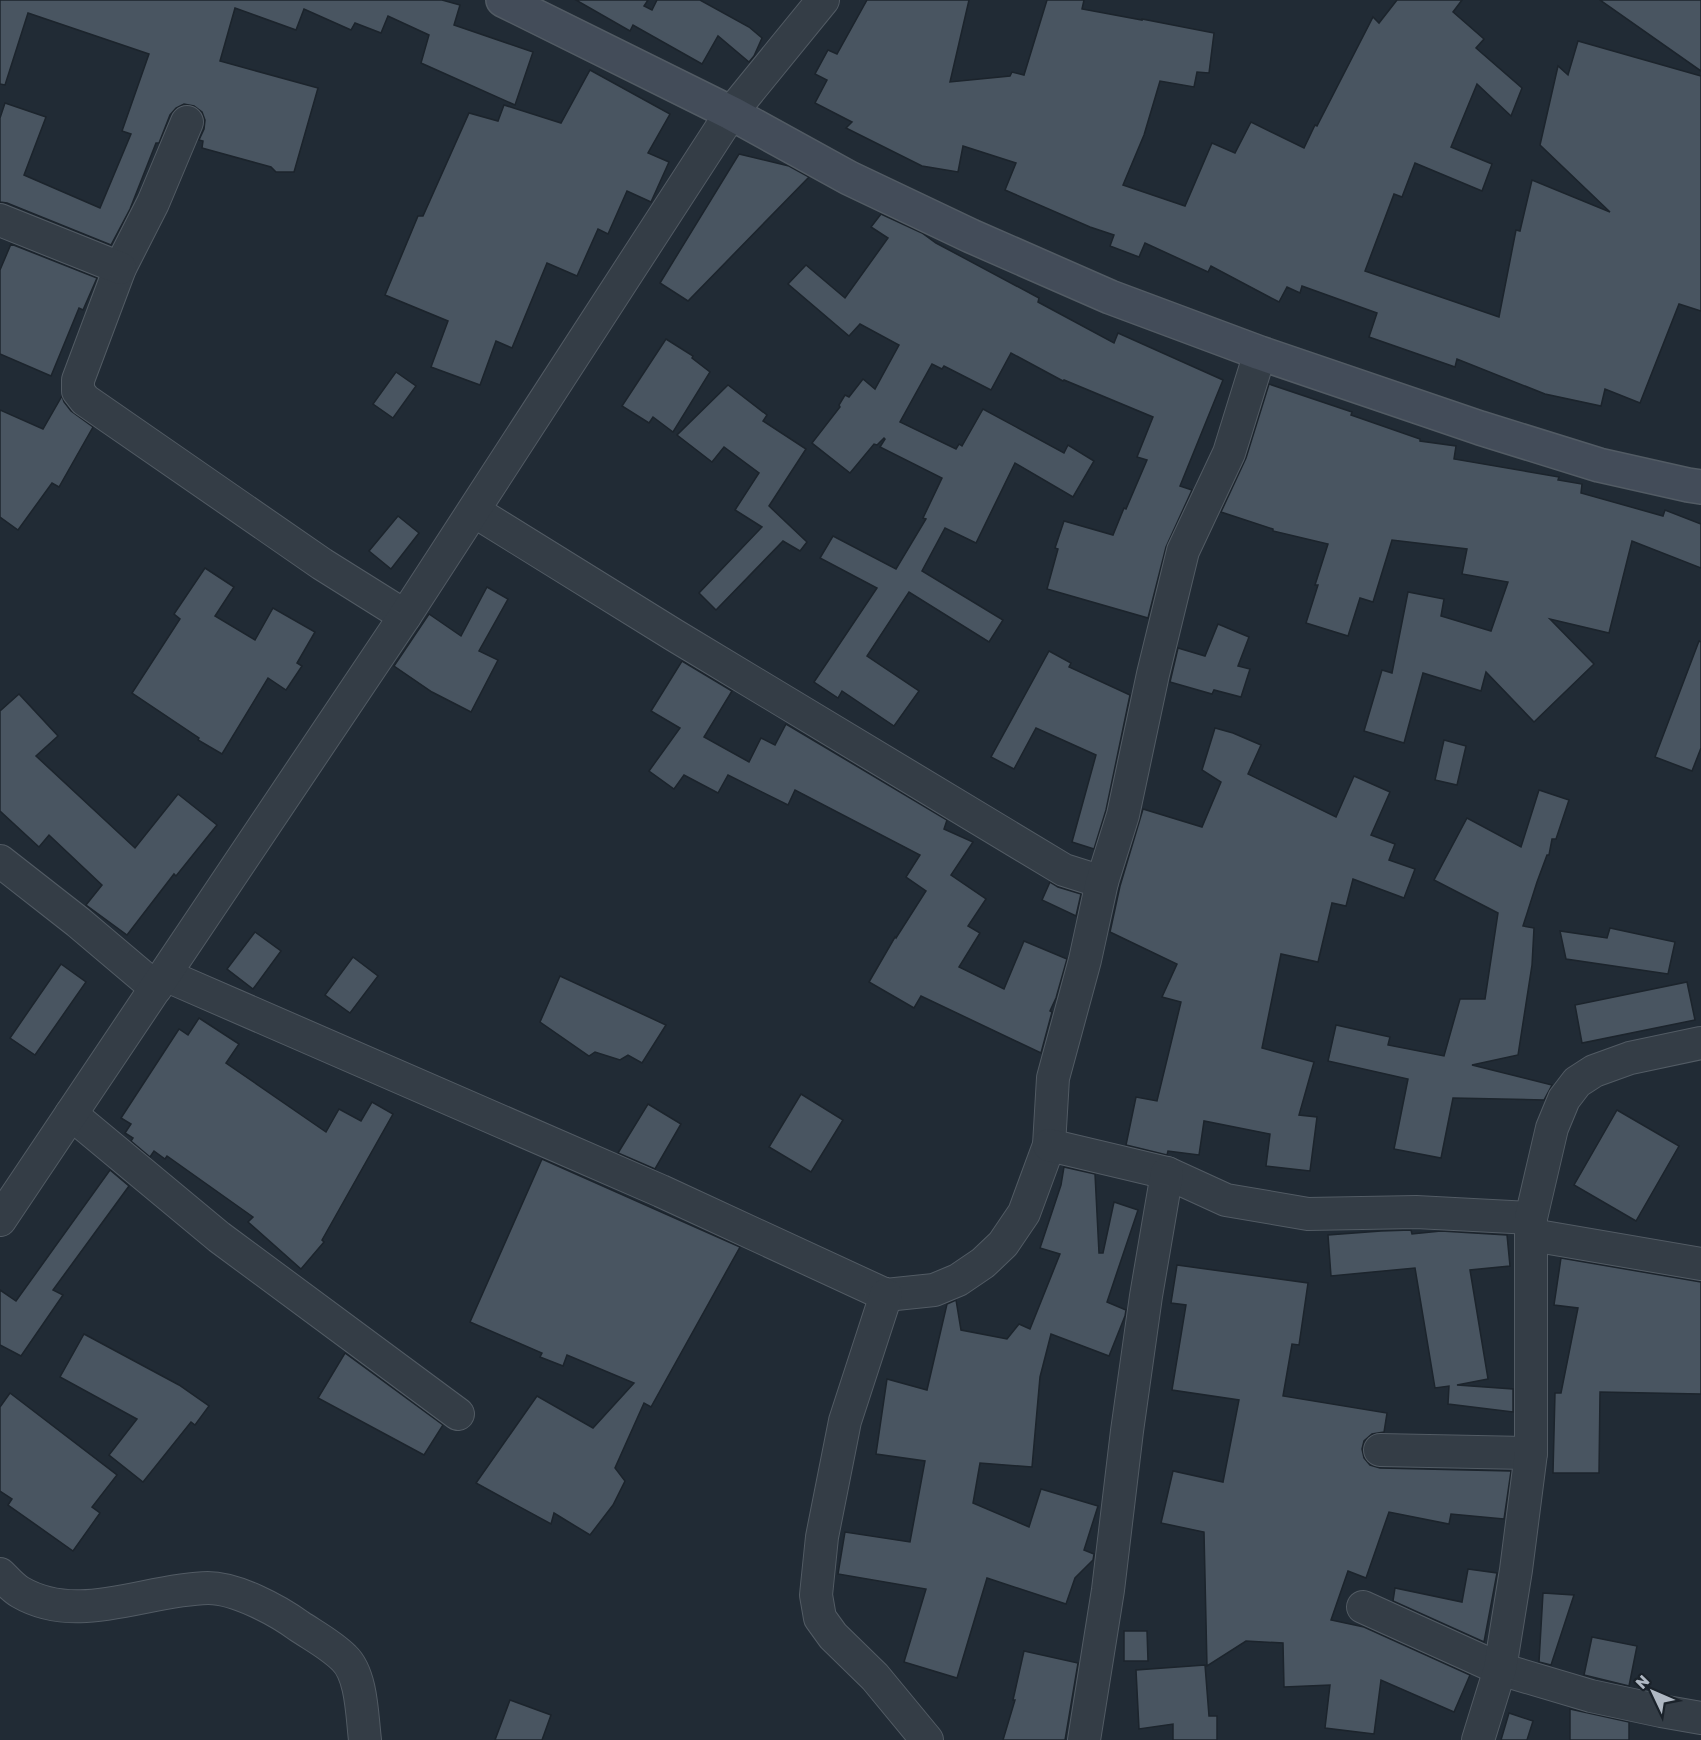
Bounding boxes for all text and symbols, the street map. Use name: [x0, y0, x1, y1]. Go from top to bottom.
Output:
north arrow: [1623, 1662, 1683, 1722]
text: N: [1632, 1671, 1653, 1693]

